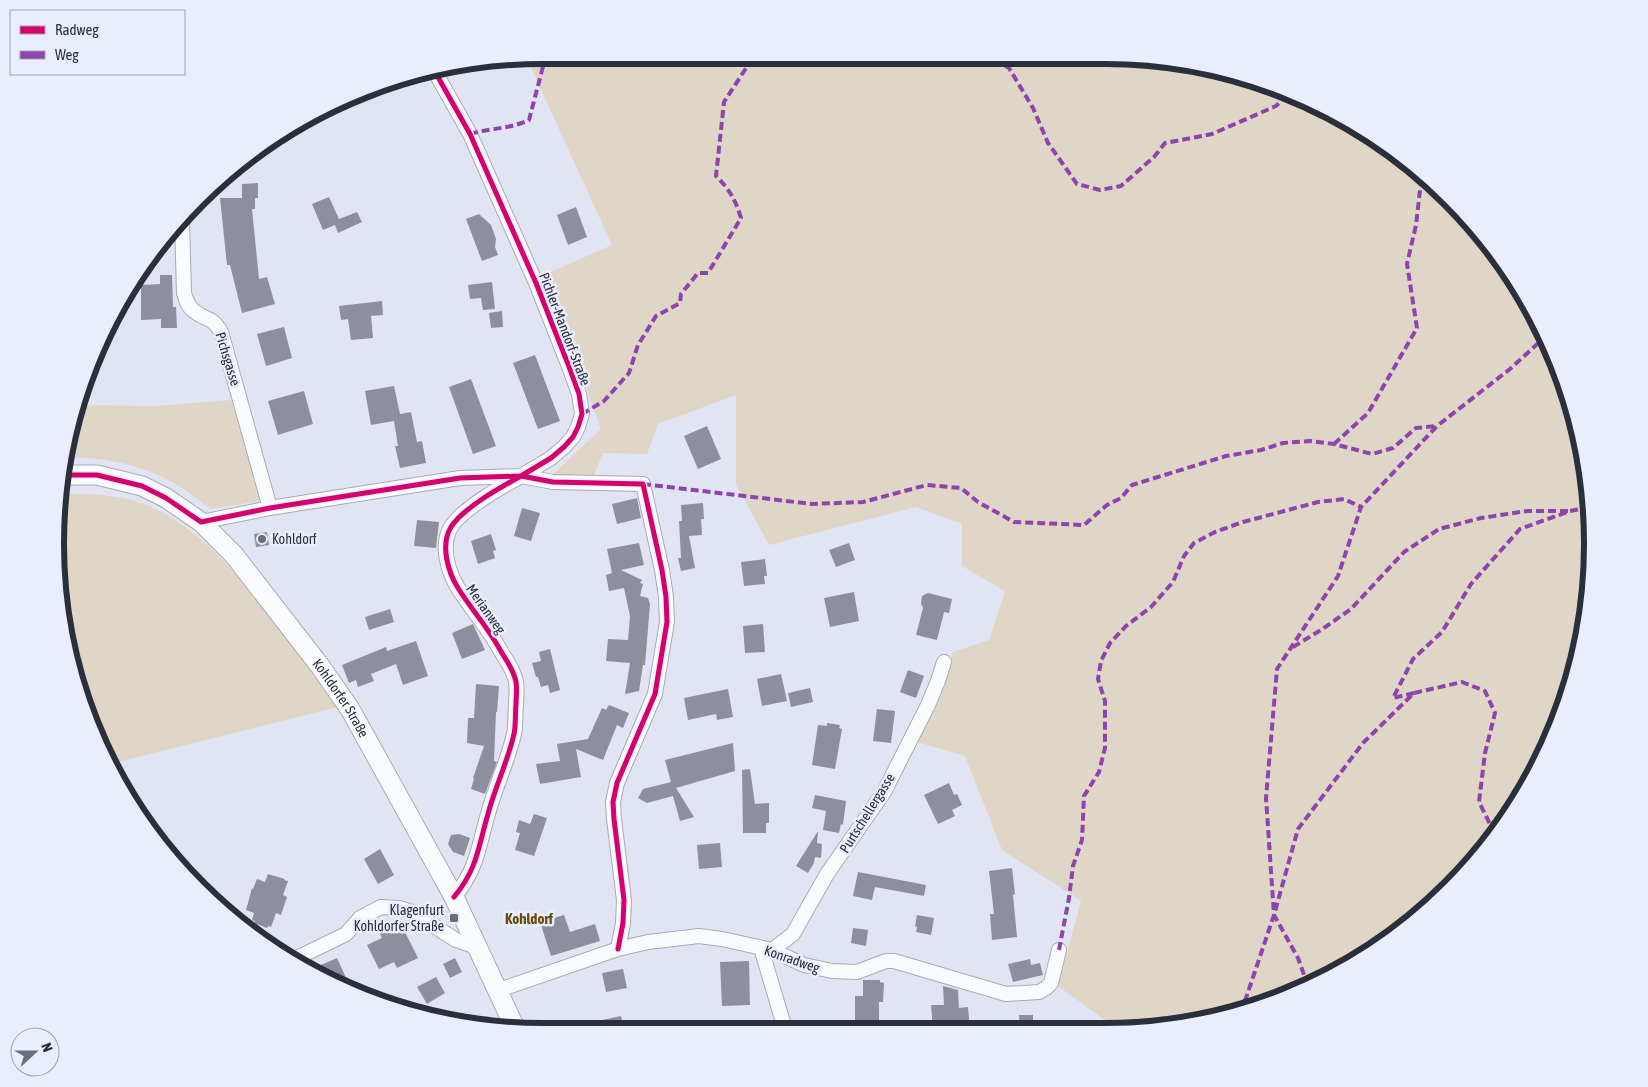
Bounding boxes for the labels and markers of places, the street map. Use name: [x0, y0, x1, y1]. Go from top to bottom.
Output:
place label: Kohldorf: [272, 531, 317, 547]
marker: Kohldorf: [256, 533, 268, 545]
place label: Klagenfurt Kohldorfer Straße: [354, 902, 444, 934]
marker: Klagenfurt Kohldorfer Straße: [448, 912, 460, 924]

